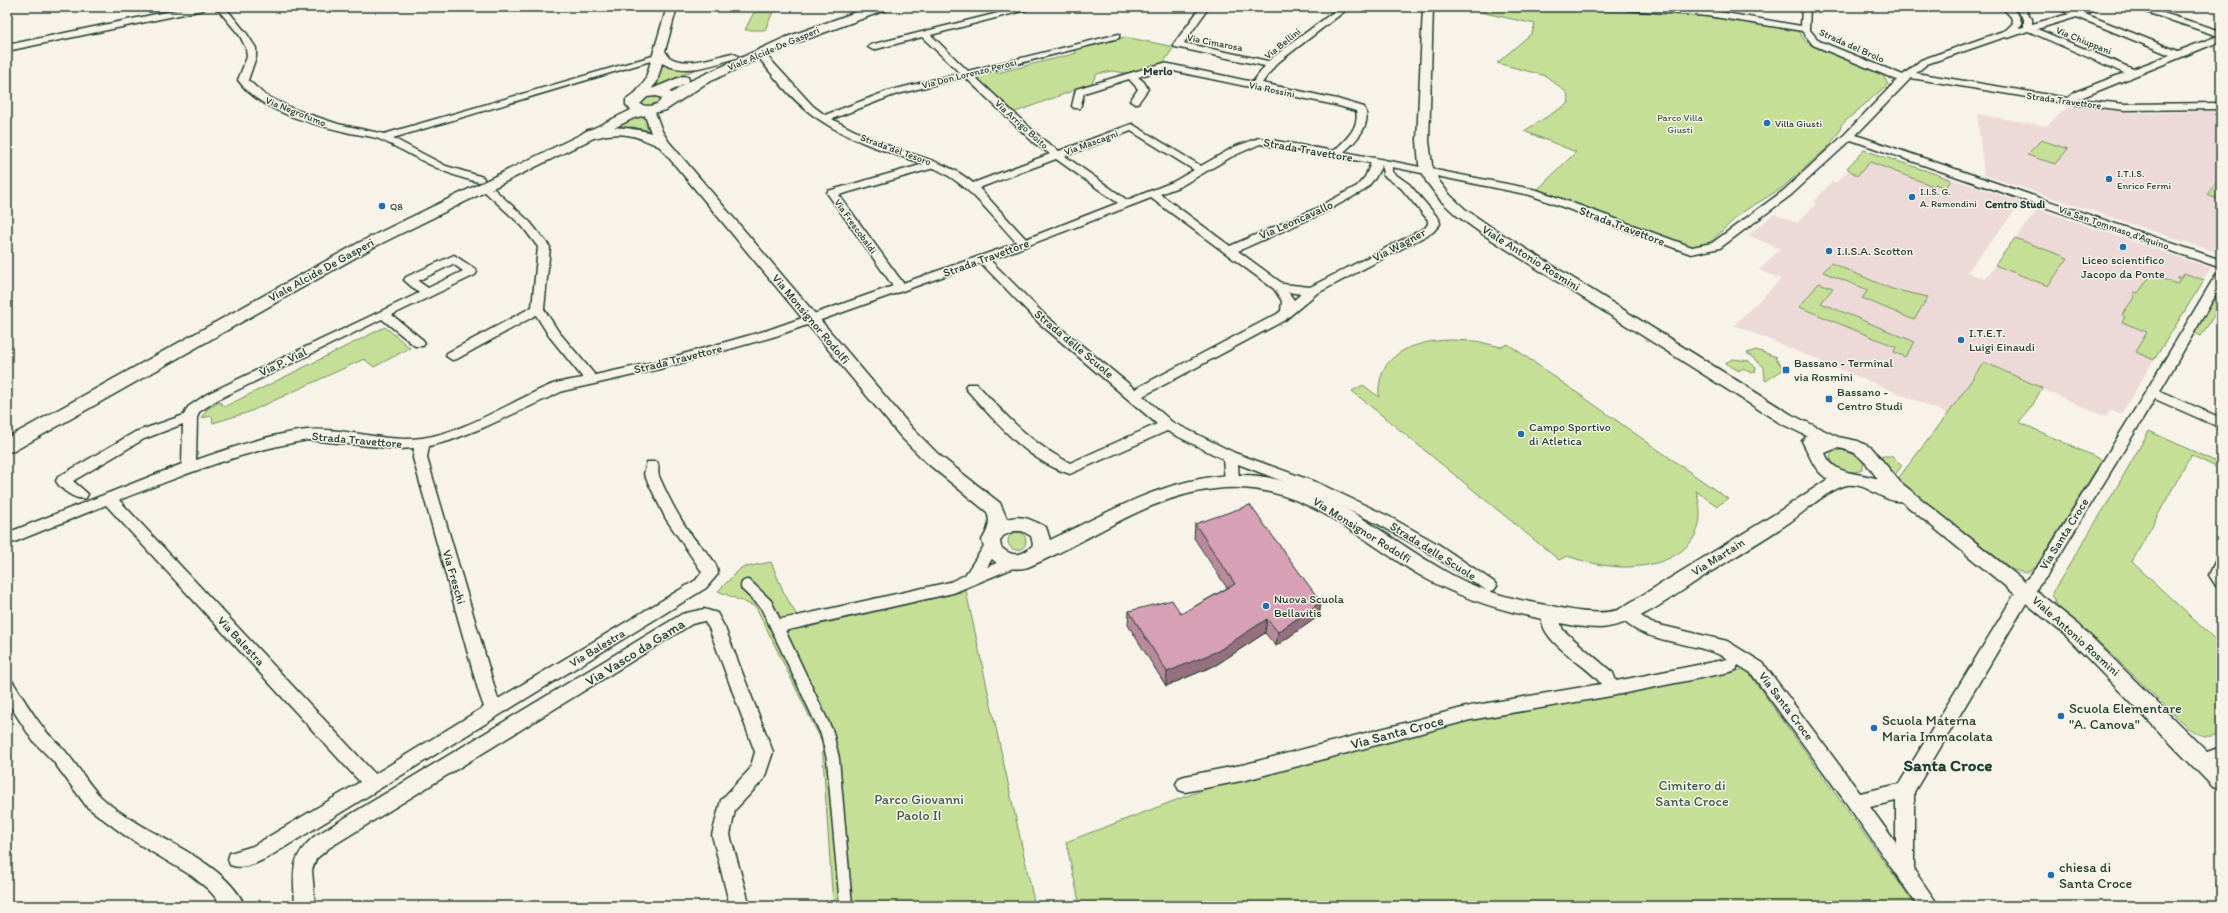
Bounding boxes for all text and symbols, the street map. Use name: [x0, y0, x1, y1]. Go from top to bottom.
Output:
street label: Viale Alcide De Gasperi: [725, 23, 821, 74]
street label: Via Chiuppani: [2054, 23, 2114, 58]
street label: Via Bellini: [1261, 25, 1303, 62]
street label: Strada del Brolo: [1817, 25, 1886, 66]
street label: Via Cimarosa: [1186, 31, 1245, 54]
street label: Via Don Lorenzo Perosi: [920, 55, 1018, 92]
district label: Merlo: [1143, 64, 1173, 78]
street label: Via Rossini: [1248, 78, 1296, 101]
street label: Strada Travettore: [2026, 89, 2102, 112]
street label: Via Negrofumo: [264, 93, 328, 129]
street label: Via Arrigo Boito: [992, 97, 1051, 152]
park label: Parco Villa Giusti: [1657, 111, 1704, 136]
place label: Villa Giusti: [1775, 117, 1822, 130]
marker: Villa Giusti: [1762, 118, 1772, 128]
street label: Via Mascagni: [1062, 127, 1120, 158]
street label: Strada del Tesoro: [859, 131, 933, 168]
street label: Strada Travettore: [1262, 135, 1354, 165]
place label: I.T.I.S. Enrico Fermi: [2117, 167, 2171, 192]
marker: I.T.I.S. Enrico Fermi: [2104, 174, 2114, 184]
place label: I.I.S. G. A. Remondini: [1920, 185, 1977, 210]
marker: I.I.S. G. A. Remondini: [1907, 192, 1917, 202]
street label: Via Frescobaldi: [831, 196, 880, 256]
street label: Via Leoncavallo: [1257, 197, 1335, 243]
district label: Centro Studi: [1985, 198, 2045, 211]
place label: Q8: [390, 200, 403, 213]
marker: Q8: [377, 201, 387, 211]
street label: Via San Tommaso d'Aquino: [2057, 202, 2171, 252]
street label: Strada Travettore: [1577, 203, 1667, 249]
street label: Viale Antonio Rosmini: [1479, 222, 1583, 294]
street label: Via Wagner: [1370, 225, 1428, 265]
street label: Viale Alcide De Gasperi: [266, 235, 376, 305]
street label: Strada Travettore: [941, 236, 1031, 280]
marker: Liceo scientifico Jacopo da Ponte: [2118, 242, 2128, 252]
place label: I.I.S.A. Scotton: [1837, 244, 1914, 258]
marker: I.I.S.A. Scotton: [1824, 246, 1834, 256]
place label: Liceo scientifico Jacopo da Ponte: [2081, 253, 2165, 281]
street label: Via Monsignor Rodolfi: [769, 271, 853, 367]
street label: Strada delle Scuole: [1032, 307, 1117, 381]
place label: I.T.E.T. Luigi Einaudi: [1969, 326, 2035, 354]
marker: I.T.E.T. Luigi Einaudi: [1956, 335, 1966, 345]
street label: Strada Travettore: [632, 341, 724, 377]
street label: Via P. Vial: [257, 344, 310, 379]
place label: Bassano - Terminal via Rosmini: [1794, 356, 1893, 384]
marker: Bassano - Terminal via Rosmini: [1781, 365, 1791, 375]
place label: Bassano - Centro Studi: [1837, 385, 1903, 413]
marker: Bassano - Centro Studi: [1824, 394, 1834, 404]
place label: Campo Sportivo di Atletica: [1529, 420, 1611, 448]
street label: Strada Travettore: [311, 429, 403, 451]
marker: Campo Sportivo di Atletica: [1516, 429, 1526, 439]
street label: Via Monsignor Rodolfi: [1310, 494, 1414, 566]
street label: Via Santa Croce: [2036, 495, 2092, 572]
street label: Strada delle Scuole: [1387, 519, 1479, 583]
street label: Via Martain: [1689, 535, 1747, 579]
street label: Via Freschi: [440, 548, 468, 606]
place label: Nuova Scuola Bellavitis: [1274, 592, 1345, 620]
street label: Viale Antonio Rosmini: [2029, 593, 2123, 679]
marker: Nuova Scuola Bellavitis: [1261, 601, 1271, 611]
street label: Via Balestra: [215, 613, 267, 669]
street label: Via Vasco da Gama: [582, 615, 689, 690]
street label: Via Balestra: [567, 626, 627, 670]
street label: Via Santa Croce: [1756, 669, 1816, 743]
place label: Scuola Elementare "A. Canova": [2069, 700, 2182, 733]
marker: Scuola Elementare "A. Canova": [2056, 711, 2066, 721]
street label: Via Santa Croce: [1349, 712, 1446, 753]
place label: Scuola Materna Maria Immacolata: [1882, 712, 1994, 745]
marker: Scuola Materna Maria Immacolata: [1869, 723, 1879, 733]
district label: Santa Croce: [1904, 755, 1992, 775]
park label: Cimitero di Santa Croce: [1655, 777, 1729, 810]
park label: Parco Giovanni Paolo II: [874, 791, 964, 824]
place label: chiesa di Santa Croce: [2059, 859, 2133, 892]
marker: chiesa di Santa Croce: [2046, 870, 2056, 880]

